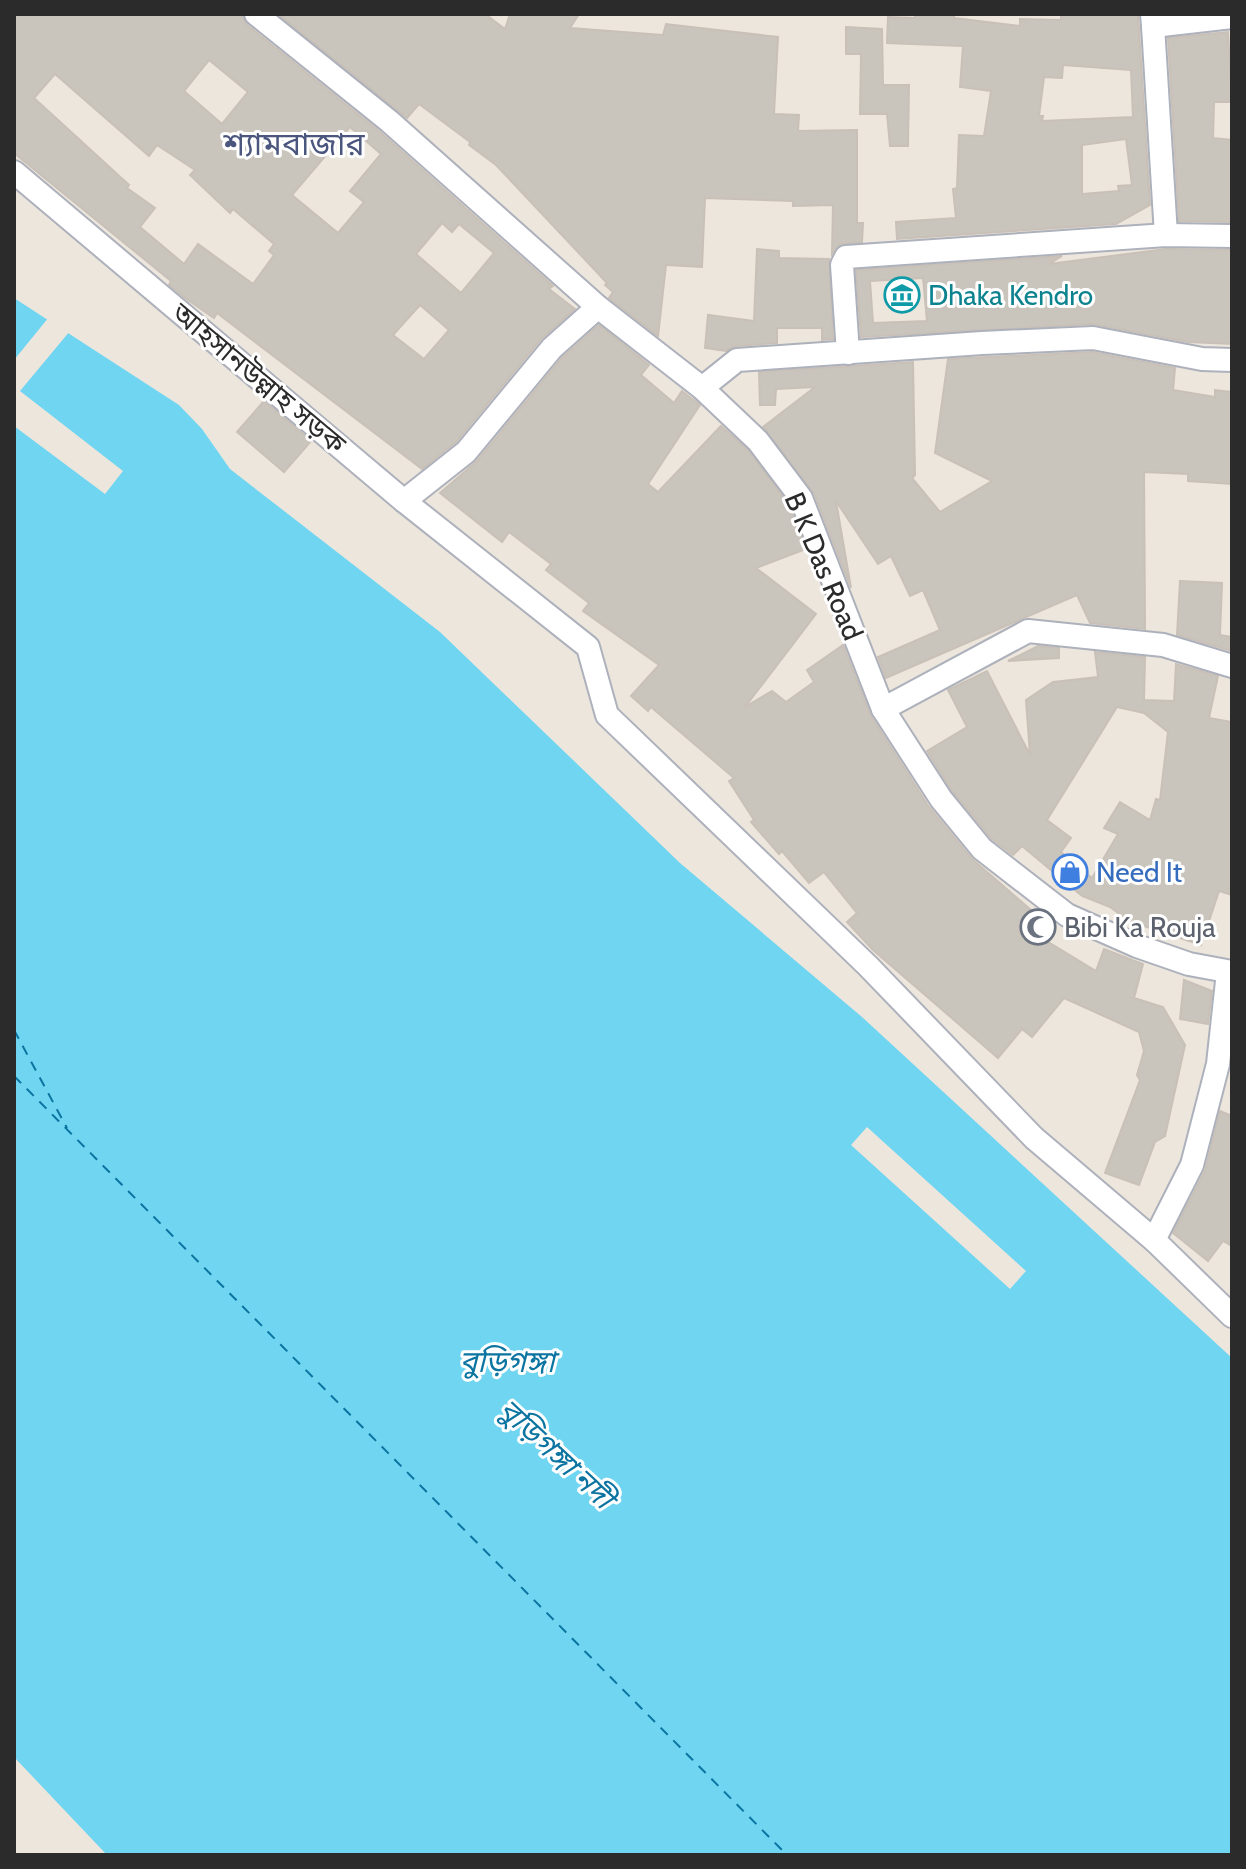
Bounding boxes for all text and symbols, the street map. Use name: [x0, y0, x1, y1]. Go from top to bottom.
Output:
district label: শ্যামবাজার: [222, 124, 366, 163]
museum icon: Dhaka Kendro: [883, 276, 921, 314]
place label: Dhaka Kendro: [928, 278, 1093, 312]
street label: আহসানউল্লাহ সড়ক: [164, 295, 353, 461]
street label: B K Das Road: [778, 487, 870, 645]
shop icon: Need It: [1051, 853, 1089, 891]
place label: Need It: [1096, 855, 1182, 889]
mosque icon: Bibi Ka Rouja: [1019, 908, 1057, 946]
place label: Bibi Ka Rouja: [1064, 910, 1216, 944]
water label: বুড়িগঙ্গা: [459, 1343, 560, 1380]
water label: বুড়িগঙ্গা নদী: [491, 1391, 625, 1520]

